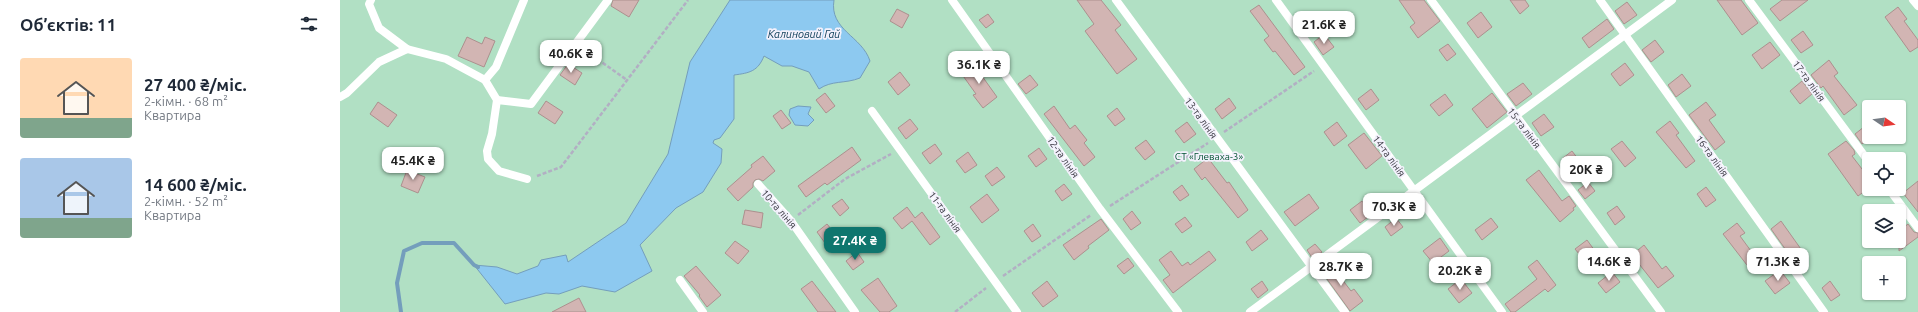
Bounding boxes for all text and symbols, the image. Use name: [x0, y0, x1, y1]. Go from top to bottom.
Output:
pin: 21.6K ₴: [1287, 11, 1361, 45]
icon: filters: [298, 13, 320, 35]
text: Об’єктів: 11: [20, 15, 116, 34]
text: 21.6K ₴: [1302, 17, 1346, 31]
water label: Калиновий Гай: [768, 28, 840, 40]
pin: 40.6K ₴: [534, 40, 608, 74]
text: 40.6K ₴: [549, 46, 593, 60]
pin: 36.1K ₴: [942, 51, 1016, 85]
text: 36.1K ₴: [957, 57, 1001, 71]
street label: 17-та лінія: [1790, 58, 1828, 104]
icon: home: [52, 74, 100, 122]
text: 27 400 ₴/міс.: [144, 75, 247, 94]
text: 2-кімн. · 68 m²: [144, 94, 228, 108]
street label: 13-та лінія: [1182, 95, 1220, 141]
north arrow: [1862, 100, 1906, 144]
map controls: [1862, 100, 1906, 300]
street label: 15-та лінія: [1505, 106, 1543, 150]
text: Квартира: [144, 108, 201, 122]
street label: 14-та лінія: [1370, 133, 1408, 179]
street label: 16-та лінія: [1693, 133, 1731, 179]
street label: 12-та лінія: [1045, 134, 1081, 180]
pin: 45.4K ₴: [376, 147, 450, 181]
park label: СТ «Глеваха-3»: [1175, 151, 1243, 162]
button: locate: [1862, 152, 1906, 196]
text: 45.4K ₴: [391, 153, 435, 167]
pin: 20K ₴: [1558, 156, 1614, 190]
text: 20K ₴: [1569, 162, 1603, 176]
icon: home: [52, 174, 100, 222]
text: 14 600 ₴/міс.: [144, 175, 247, 194]
street label: 10-та лінія: [759, 187, 799, 231]
street label: 11-та лінія: [926, 189, 964, 235]
pin: 70.3K ₴: [1357, 193, 1431, 227]
text: 2-кімн. · 52 m²: [144, 194, 228, 208]
text: 70.3K ₴: [1372, 199, 1416, 213]
button: layers: [1862, 204, 1906, 248]
text: Квартира: [144, 208, 201, 222]
pin: 27.4K ₴: [818, 227, 892, 261]
text: 27.4K ₴: [833, 233, 877, 247]
pin: 14.6K ₴: [1572, 248, 1646, 282]
pin: 71.3K ₴: [1741, 248, 1815, 282]
pin: 28.7K ₴: [1304, 253, 1378, 287]
text: 14.6K ₴: [1587, 254, 1631, 268]
text: 71.3K ₴: [1756, 254, 1800, 268]
button: +: [1862, 256, 1906, 300]
pin: 20.2K ₴: [1423, 257, 1497, 291]
text: 28.7K ₴: [1319, 259, 1363, 273]
text: 20.2K ₴: [1438, 263, 1482, 277]

